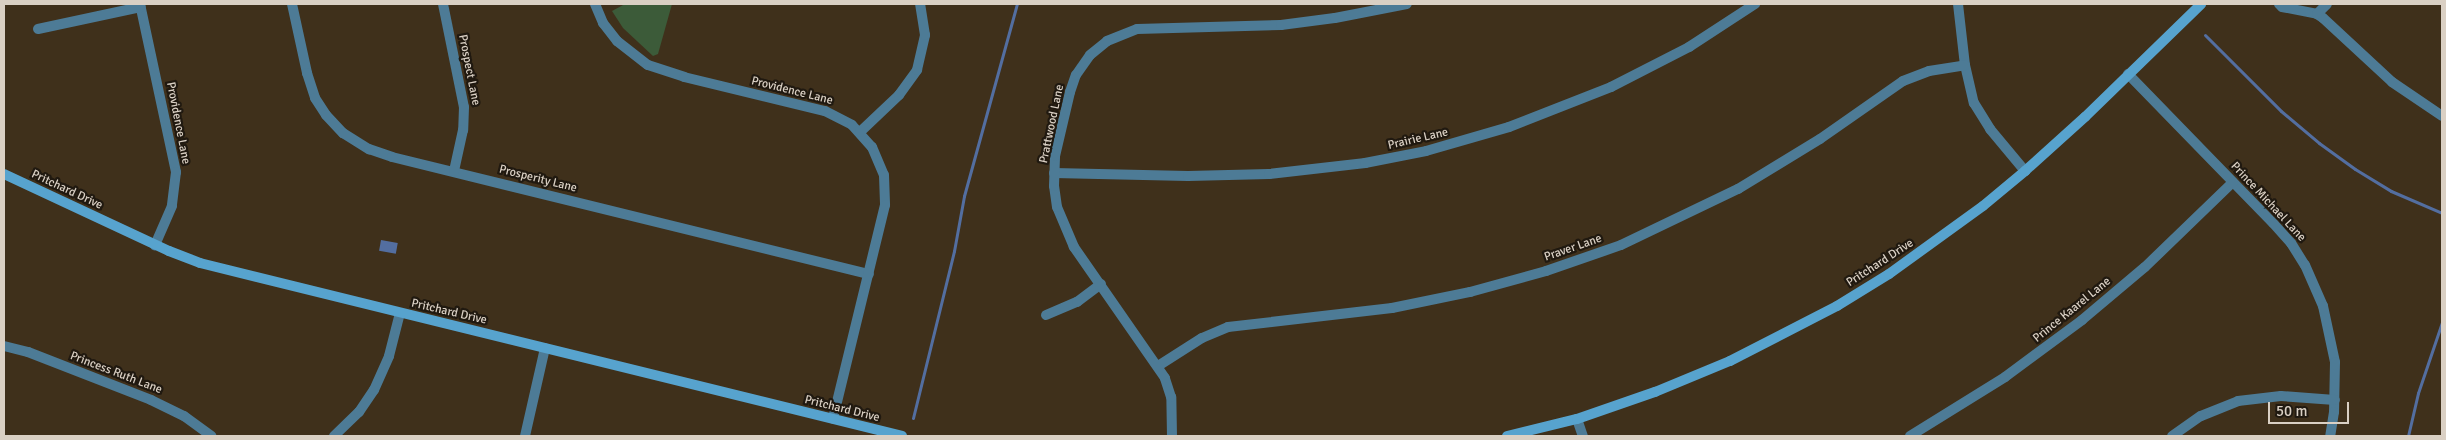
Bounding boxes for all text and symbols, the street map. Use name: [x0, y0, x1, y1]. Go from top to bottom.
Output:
street label: Prospect Lane: [455, 33, 483, 107]
street label: Providence Lane: [750, 74, 834, 108]
street label: Providence Lane: [163, 81, 193, 165]
street label: Prattwood Lane: [1037, 83, 1067, 165]
street label: Prairie Lane: [1386, 125, 1450, 153]
street label: Prince Michael Lane: [2227, 159, 2309, 245]
street label: Prosperity Lane: [498, 162, 578, 196]
street label: Pritchard Drive: [29, 167, 105, 213]
street label: Praver Lane: [1542, 231, 1604, 265]
street label: Pritchard Drive: [1844, 236, 1916, 290]
street label: Prince Kaarel Lane: [2030, 274, 2114, 346]
street label: Pritchard Drive: [410, 296, 488, 328]
street label: Princess Ruth Lane: [68, 349, 164, 397]
scale bar: [2271, 392, 2352, 424]
street label: Pritchard Drive: [803, 393, 881, 425]
text: 50 m: [2276, 402, 2307, 420]

